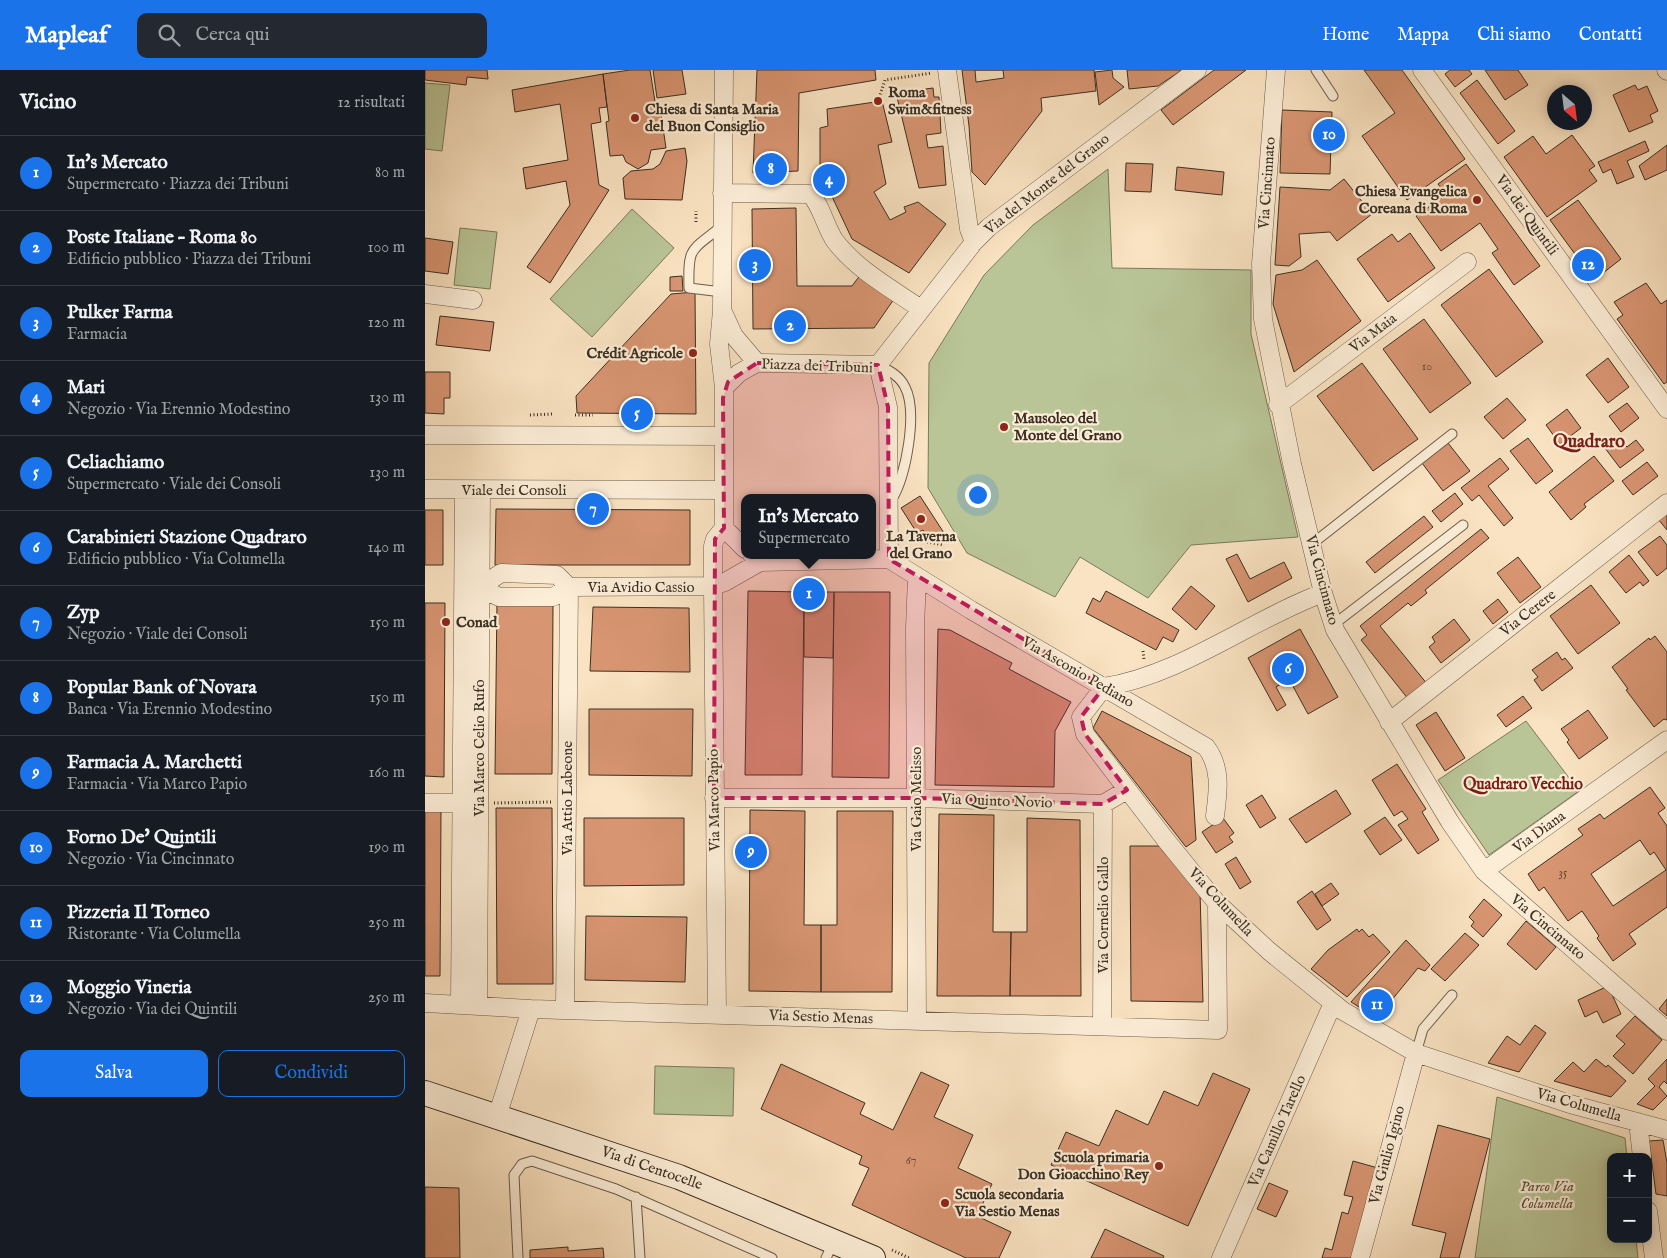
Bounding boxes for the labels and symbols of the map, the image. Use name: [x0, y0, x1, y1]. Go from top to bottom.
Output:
place label: Roma Swim&fitness: [888, 83, 972, 119]
north arrow: [1547, 85, 1592, 130]
marker: Roma Swim&fitness: [872, 95, 884, 107]
place label: Chiesa di Santa Maria del Buon Consiglio: [645, 100, 779, 136]
marker: Chiesa di Santa Maria del Buon Consiglio: [629, 112, 641, 124]
pin: 10: [1313, 116, 1345, 154]
street label: Via del Monte del Grano: [980, 129, 1113, 239]
street label: Via Cincinnato: [1254, 136, 1280, 231]
pin: 8: [755, 150, 787, 188]
pin: 4: [813, 161, 845, 199]
street label: Via dei Quintili: [1491, 170, 1563, 259]
place label: Chiesa Evangelica Coreana di Roma: [1355, 182, 1468, 218]
marker: Chiesa Evangelica Coreana di Roma: [1471, 194, 1483, 206]
pin: 3: [739, 246, 771, 284]
pin: 12: [1572, 246, 1604, 284]
pin: 2: [774, 307, 806, 345]
street label: Via Maia: [1345, 309, 1401, 358]
place label: Crédit Agricole: [586, 344, 683, 363]
marker: Crédit Agricole: [687, 347, 699, 359]
street label: Piazza dei Tribuni: [761, 355, 873, 377]
house number: 10: [1422, 359, 1432, 374]
pin: 5: [621, 395, 653, 433]
place label: Mausoleo del Monte del Grano: [1014, 409, 1122, 445]
marker: Mausoleo del Monte del Grano: [998, 421, 1010, 433]
district label: Quadraro: [1553, 431, 1625, 454]
street label: Viale dei Consoli: [461, 481, 566, 500]
your location: [965, 482, 991, 508]
pin: 7: [577, 490, 609, 528]
marker: La Taverna del Grano: [915, 513, 927, 525]
place label: La Taverna del Grano: [886, 527, 957, 563]
street label: Via Cincinnato: [1301, 532, 1343, 627]
pin: 1: [793, 575, 825, 613]
street label: Via Avidio Cassio: [586, 578, 695, 597]
street label: Via Cerere: [1495, 585, 1560, 641]
place label: Conad: [456, 613, 498, 632]
marker: Conad: [440, 616, 452, 628]
street label: Via Asconio Pediano: [1018, 632, 1138, 712]
pin: 6: [1272, 650, 1304, 688]
street label: Via Marco Celio Rufo: [470, 679, 489, 818]
street label: Via Attio Labeone: [558, 741, 577, 856]
street label: Via Gaio Melisso: [907, 747, 926, 852]
street label: Via Marco Papio: [704, 749, 724, 852]
district label: Quadraro Vecchio: [1463, 775, 1583, 795]
street label: Via Quinto Novio: [940, 790, 1053, 812]
street label: Via Diana: [1508, 806, 1570, 858]
pin: 9: [735, 833, 767, 871]
street label: Via Cornelio Gallo: [1094, 857, 1113, 974]
street label: Via Columella: [1184, 863, 1258, 941]
house number: 35: [1559, 865, 1568, 880]
street label: Via Cincinnato: [1506, 889, 1589, 964]
pin: 11: [1361, 986, 1393, 1024]
street label: Via Sestio Menas: [767, 1006, 874, 1028]
street label: Via Camillo Tarello: [1243, 1072, 1310, 1191]
street label: Via Columella: [1533, 1084, 1624, 1126]
street label: Via Giulio Igino: [1364, 1104, 1409, 1207]
street label: Via di Centocelle: [598, 1141, 705, 1194]
place label: Scuola primaria Don Gioacchino Rey: [1017, 1148, 1150, 1184]
house number: 67: [906, 1153, 916, 1168]
marker: Scuola primaria Don Gioacchino Rey: [1153, 1160, 1165, 1172]
park label: Parco Via Columella: [1520, 1177, 1574, 1213]
place label: Scuola secondaria Via Sestio Menas: [954, 1185, 1064, 1221]
marker: Scuola secondaria Via Sestio Menas: [939, 1197, 951, 1209]

